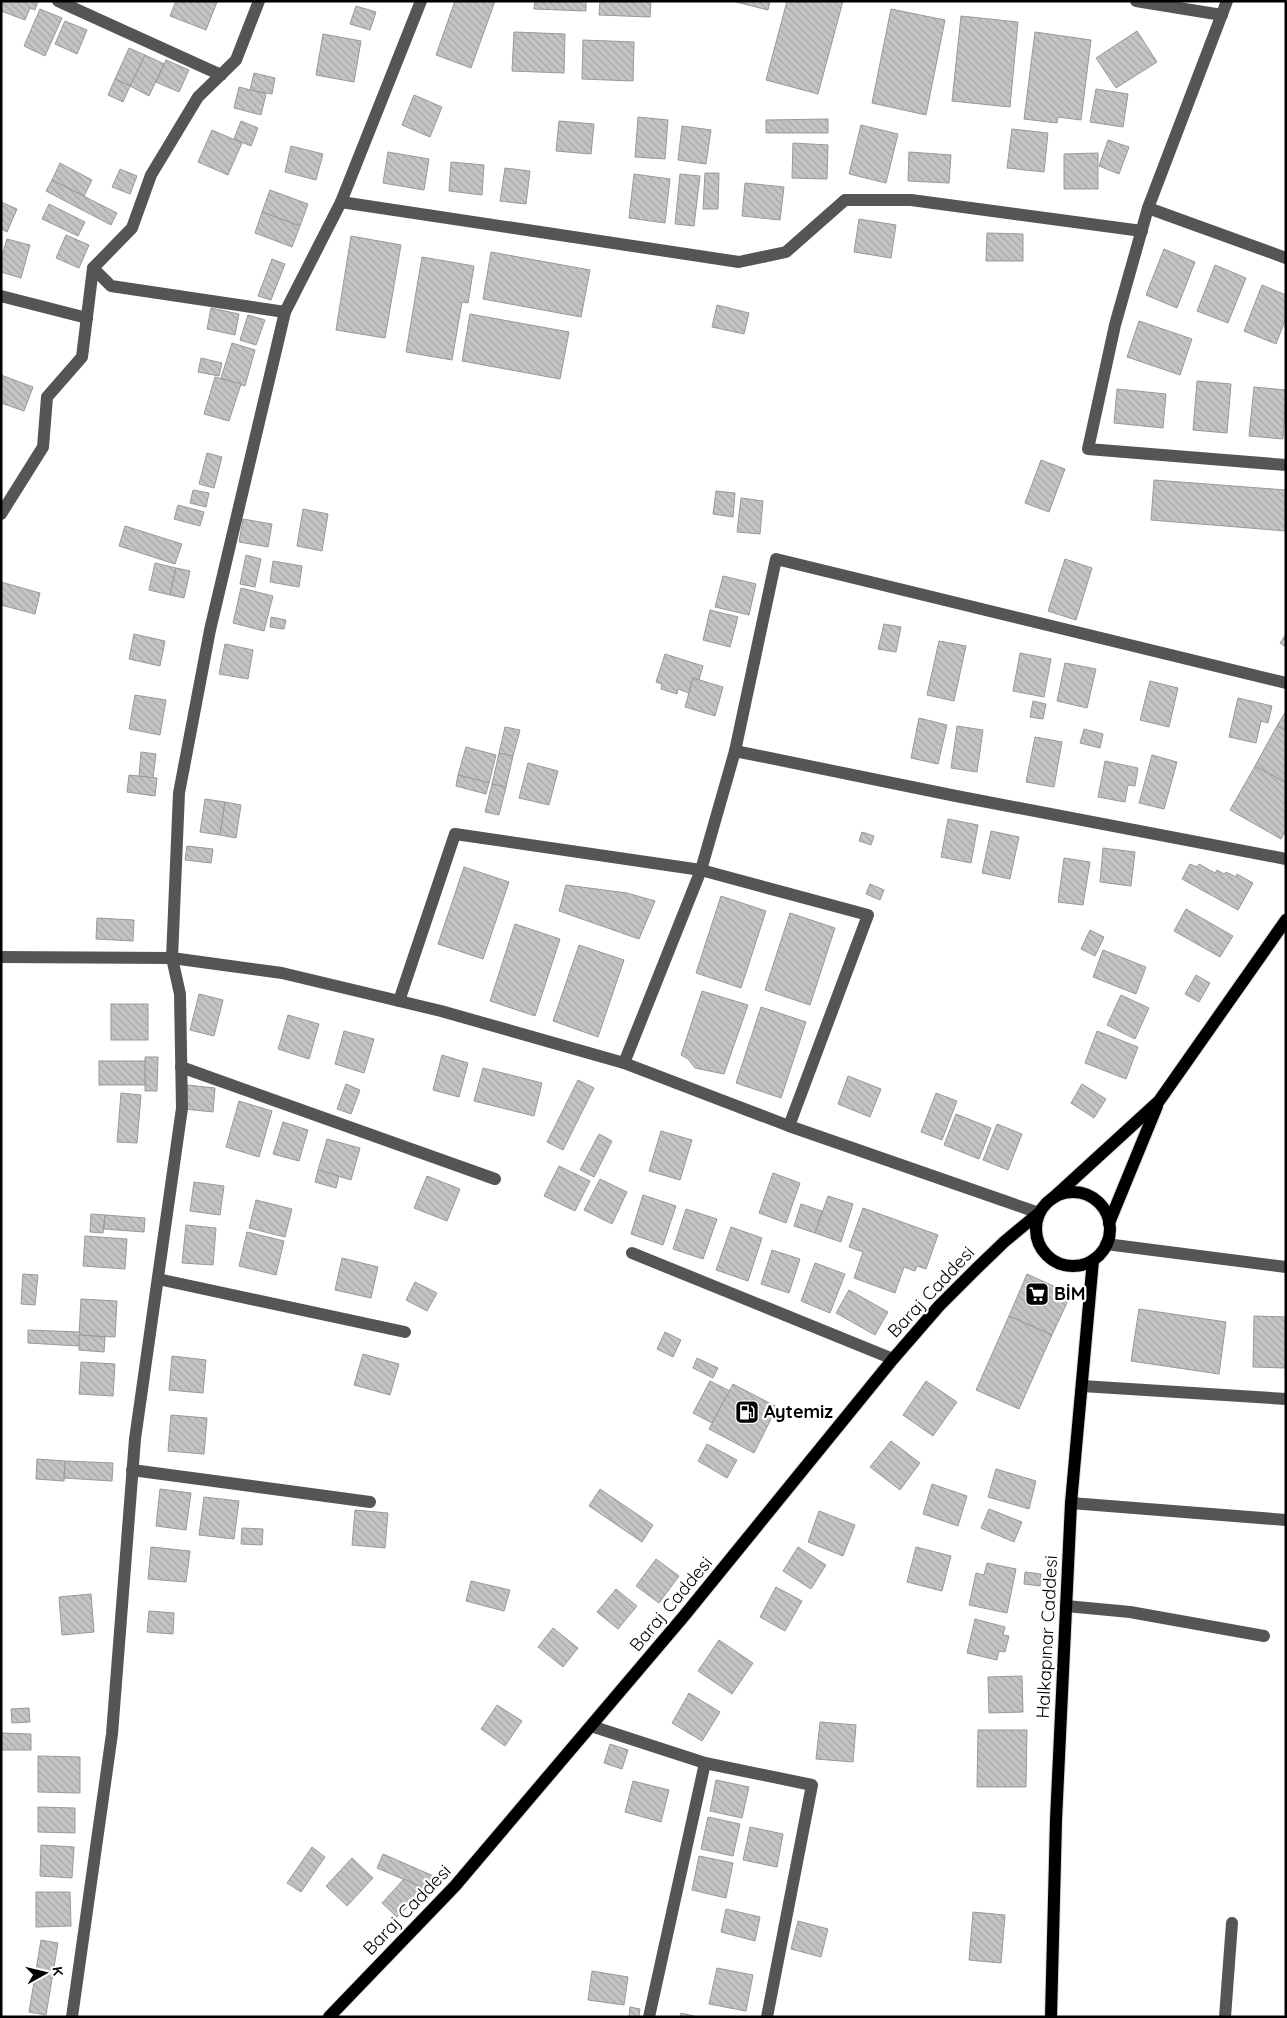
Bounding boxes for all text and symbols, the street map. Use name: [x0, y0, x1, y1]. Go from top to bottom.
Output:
street label: Baraj Caddesi: [882, 1241, 979, 1342]
supermarket icon: BİM: [1024, 1281, 1050, 1307]
place label: BİM: [1054, 1282, 1085, 1305]
fuel station icon: Aytemiz: [734, 1399, 760, 1425]
place label: Aytemiz: [764, 1400, 833, 1423]
street label: Baraj Caddesi: [624, 1551, 717, 1656]
street label: Halkapınar Caddesi: [1031, 1555, 1062, 1719]
street label: Baraj Caddesi: [358, 1860, 456, 1960]
north arrow: [20, 1948, 70, 1998]
text: K: [48, 1965, 67, 1977]

